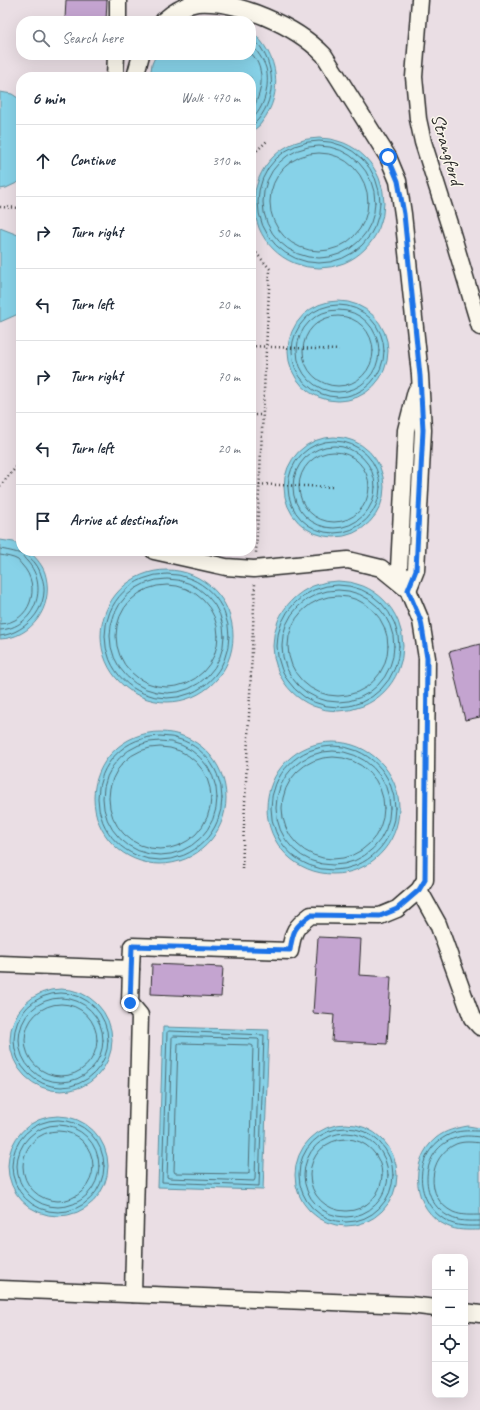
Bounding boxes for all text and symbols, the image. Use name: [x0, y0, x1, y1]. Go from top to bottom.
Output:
search box: [16, 16, 256, 60]
icon: search: [30, 27, 52, 49]
text: Search here: [62, 29, 123, 48]
text: 6 min: [32, 88, 65, 109]
text: Walk · 470 m: [181, 90, 240, 106]
street label: Strangford: [425, 111, 470, 191]
route start: [379, 148, 397, 166]
icon: ahead: [32, 150, 54, 172]
text: Continue: [70, 151, 115, 170]
text: 310 m: [212, 153, 240, 169]
icon: right: [32, 222, 54, 244]
text: Turn right: [70, 223, 123, 242]
text: 50 m: [218, 225, 240, 241]
icon: left: [32, 294, 54, 316]
text: Turn left: [70, 295, 113, 314]
text: 20 m: [218, 297, 240, 313]
icon: right: [32, 366, 54, 388]
text: Turn right: [70, 367, 123, 386]
text: 70 m: [218, 369, 240, 385]
icon: left: [32, 438, 54, 460]
text: Turn left: [70, 439, 113, 458]
text: 20 m: [218, 441, 240, 457]
icon: arrive: [32, 510, 54, 532]
text: Arrive at destination: [70, 511, 177, 530]
route end: [121, 994, 139, 1012]
map controls: [432, 1254, 468, 1398]
button: +: [432, 1254, 468, 1290]
button: −: [432, 1290, 468, 1326]
button: locate: [432, 1326, 468, 1362]
button: layers: [432, 1362, 468, 1398]

